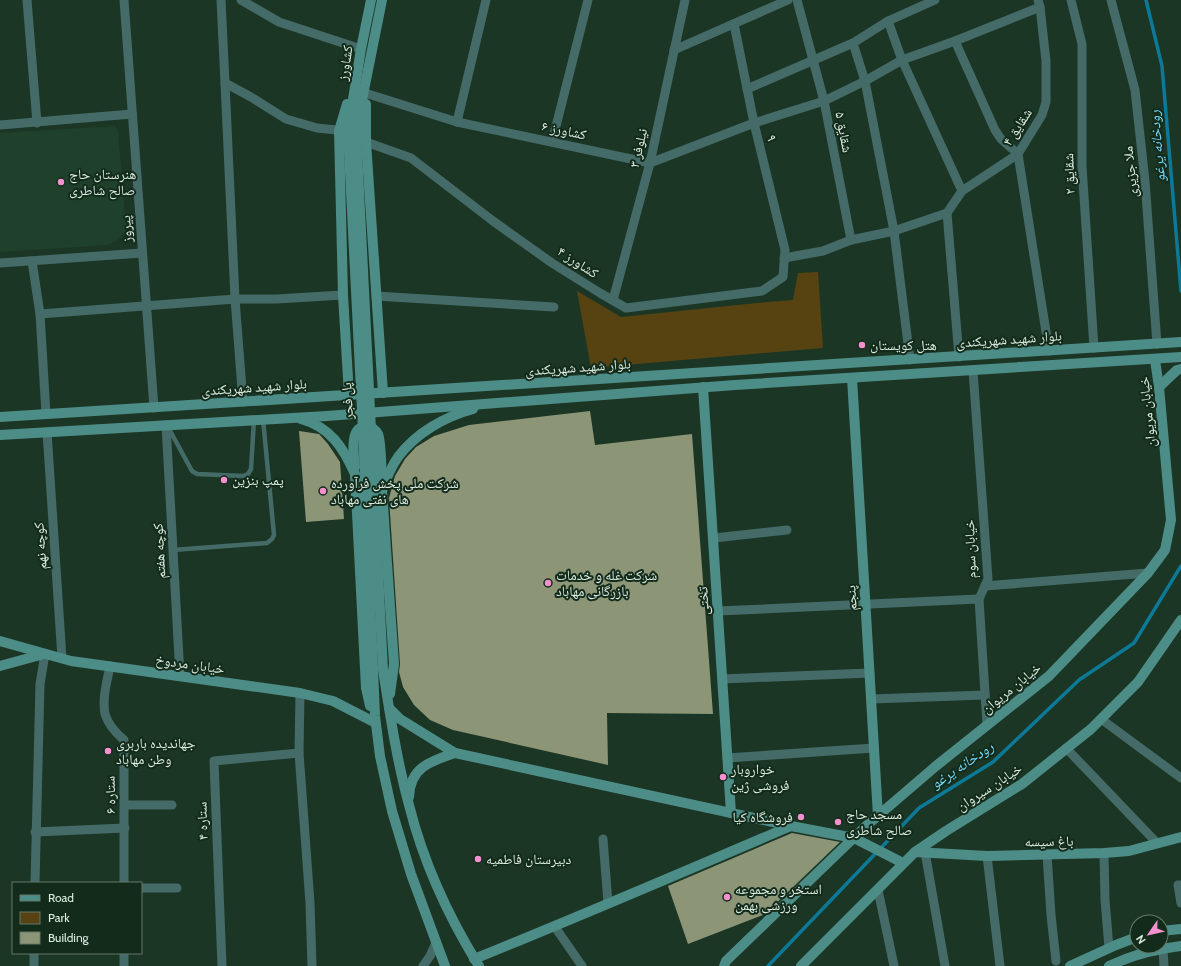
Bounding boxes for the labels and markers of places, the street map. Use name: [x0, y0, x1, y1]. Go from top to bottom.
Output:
place label: هنرستان حاج صالح شاطری: [69, 165, 136, 200]
marker: هنرستان حاج صالح شاطری: [56, 177, 66, 187]
place label: هتل کویستان: [870, 336, 937, 354]
marker: هتل کویستان: [857, 340, 867, 350]
place label: پمپ بنزین: [232, 471, 284, 489]
place label: شرکت ملی پخش فرآورده های نفتی مهاباد: [331, 474, 459, 508]
marker: پمپ بنزین: [219, 475, 229, 485]
marker: شرکت ملی پخش فرآورده های نفتی مهاباد: [318, 486, 328, 496]
place label: شرکت غله و خدمات بازرگانی مهاباد: [556, 566, 657, 600]
marker: شرکت غله و خدمات بازرگانی مهاباد: [543, 578, 553, 588]
place label: جهاندیده باربری وطن مهاباد: [116, 734, 196, 768]
marker: جهاندیده باربری وطن مهاباد: [103, 746, 113, 756]
place label: خواروبار فروشی ژین: [730, 760, 790, 794]
marker: خواروبار فروشی ژین: [718, 772, 728, 782]
place label: مسجد حاج صالح شاطری: [846, 805, 912, 840]
place label: فروشگاه کیا: [732, 808, 793, 826]
marker: فروشگاه کیا: [796, 812, 806, 822]
marker: مسجد حاج صالح شاطری: [833, 817, 843, 827]
place label: دبیرستان فاطمیه: [486, 850, 572, 868]
marker: دبیرستان فاطمیه: [473, 854, 483, 864]
place label: استخر و مجموعه ورزشی بهمن: [735, 880, 822, 914]
marker: استخر و مجموعه ورزشی بهمن: [722, 892, 732, 902]

